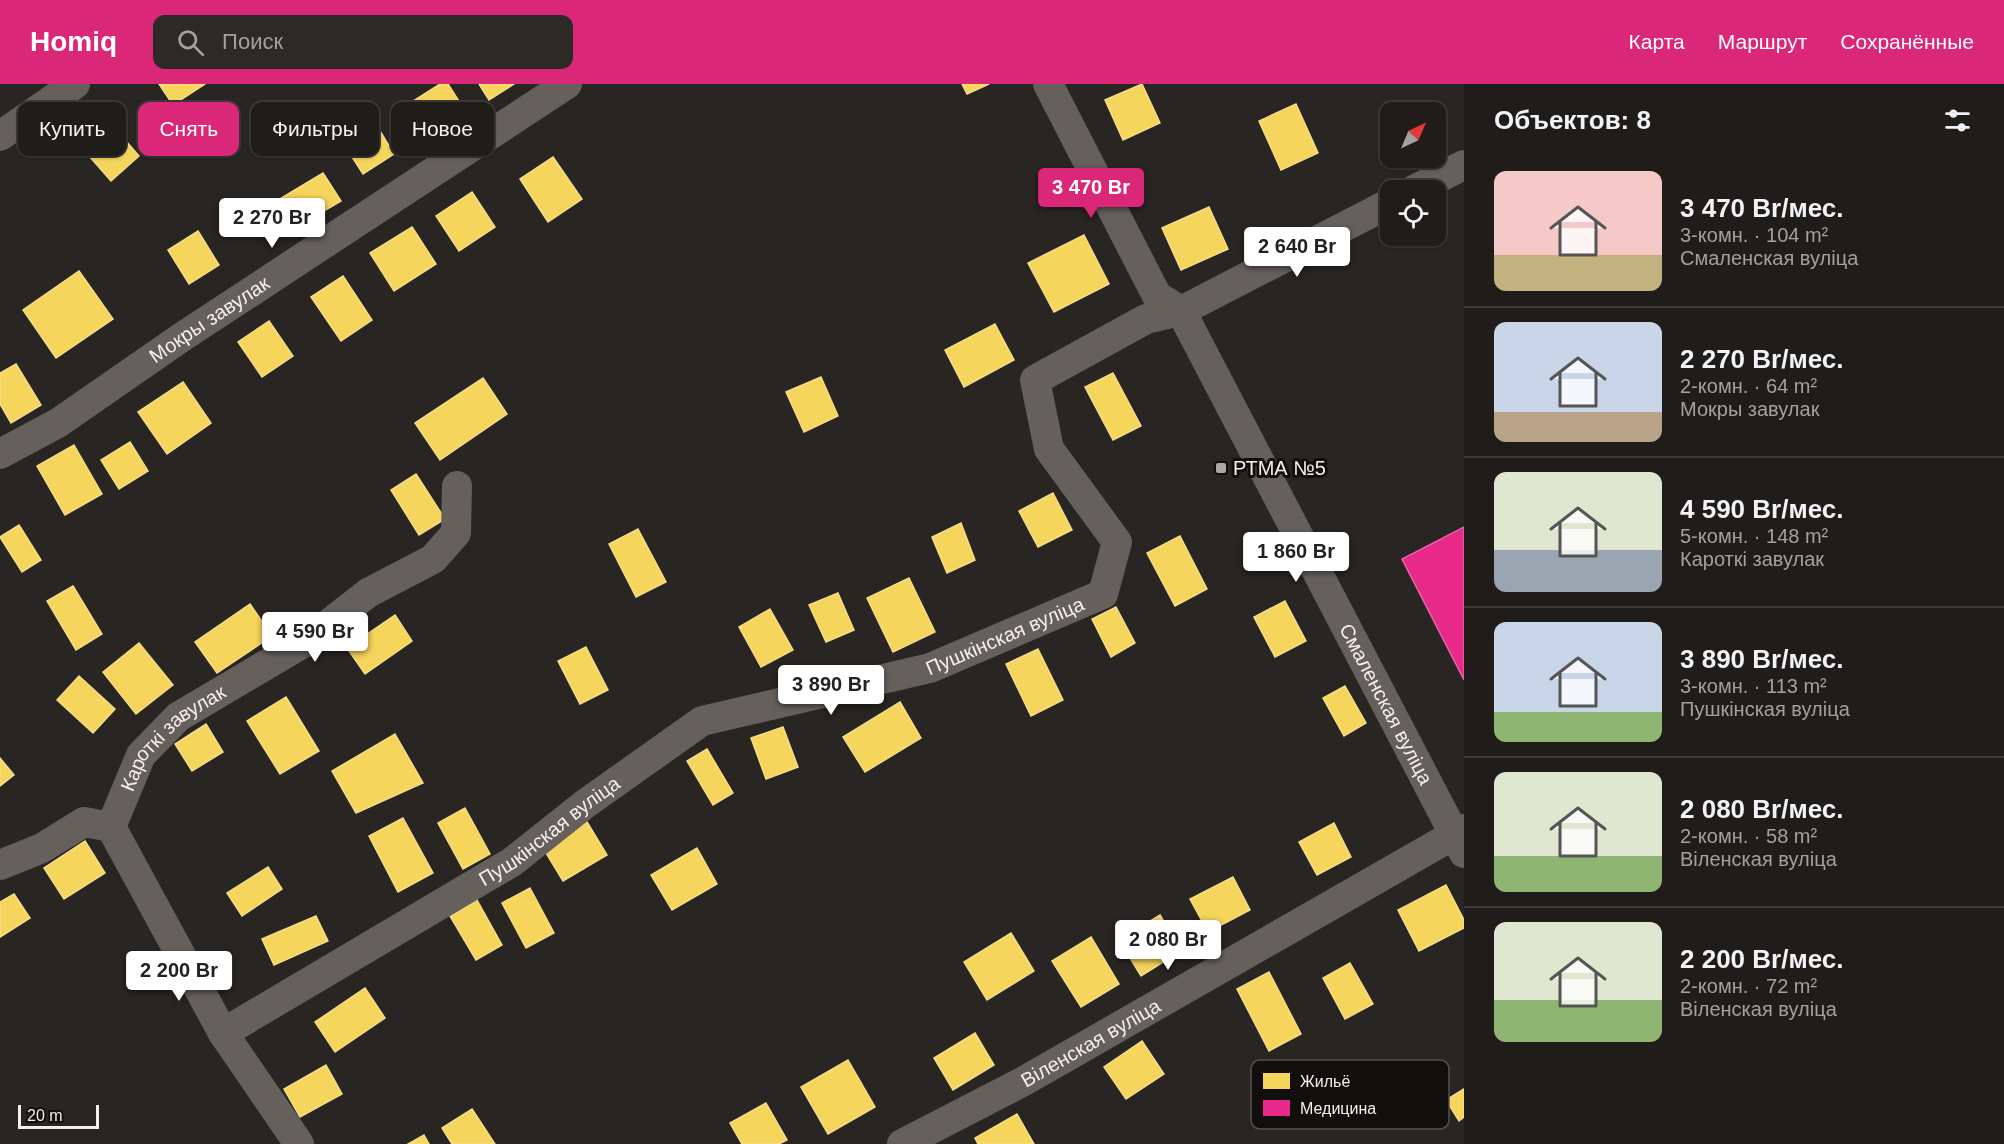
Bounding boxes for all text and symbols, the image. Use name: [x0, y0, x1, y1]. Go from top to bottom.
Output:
search box: [153, 15, 573, 69]
text: Homiq: [30, 26, 117, 57]
icon: search: [174, 26, 207, 59]
text: Поиск: [222, 29, 283, 54]
text: Карта: [1629, 30, 1685, 53]
text: Маршрут: [1718, 30, 1807, 53]
text: Сохранённые: [1840, 30, 1974, 53]
chip: Купить: [18, 102, 126, 156]
chip: Снять: [138, 102, 239, 156]
chip: Фильтры: [251, 102, 379, 156]
chip: Новое: [391, 102, 494, 156]
north arrow: [1380, 102, 1446, 168]
map controls: [1380, 102, 1446, 246]
icon: filters: [1941, 104, 1974, 137]
text: Объектов: 8: [1494, 105, 1651, 135]
pin: 3 470 Br: [1029, 168, 1153, 219]
text: 3 470 Br: [1052, 176, 1130, 198]
button: locate: [1380, 180, 1446, 246]
text: 3 470 Br/мес.: [1680, 193, 1843, 223]
icon: home: [1542, 195, 1614, 267]
pin: 2 270 Br: [210, 198, 334, 249]
text: 2 270 Br: [233, 206, 311, 228]
text: 3-комн. · 104 m²: [1680, 224, 1828, 246]
pin: 2 640 Br: [1235, 227, 1359, 278]
text: 2 640 Br: [1258, 235, 1336, 257]
text: Смаленская вуліца: [1680, 247, 1858, 269]
street label: Мокры завулак: [145, 272, 274, 367]
text: 2 270 Br/мес.: [1680, 344, 1843, 374]
icon: home: [1542, 346, 1614, 418]
text: 2-комн. · 64 m²: [1680, 375, 1817, 397]
text: Мокры завулак: [1680, 398, 1819, 420]
place label: РТМА №5: [1233, 457, 1326, 479]
marker: РТМА №5: [1214, 461, 1228, 475]
text: 4 590 Br/мес.: [1680, 494, 1843, 524]
icon: home: [1542, 496, 1614, 568]
text: 5-комн. · 148 m²: [1680, 525, 1828, 547]
pin: 1 860 Br: [1234, 532, 1358, 583]
text: 1 860 Br: [1257, 540, 1335, 562]
text: Кароткі завулак: [1680, 548, 1824, 570]
street label: Пушкінская вуліца: [922, 592, 1088, 679]
pin: 4 590 Br: [253, 612, 377, 663]
text: 4 590 Br: [276, 620, 354, 642]
street label: Смаленская вуліца: [1335, 620, 1438, 789]
text: 3 890 Br/мес.: [1680, 644, 1843, 674]
icon: home: [1542, 646, 1614, 718]
pin: 3 890 Br: [769, 665, 893, 716]
text: 3 890 Br: [792, 673, 870, 695]
text: 3-комн. · 113 m²: [1680, 675, 1827, 697]
street label: Кароткі завулак: [116, 680, 229, 794]
text: Пушкінская вуліца: [1680, 698, 1850, 720]
street label: Пушкінская вуліца: [475, 771, 625, 890]
text: 2 080 Br/мес.: [1680, 794, 1843, 824]
icon: home: [1542, 796, 1614, 868]
text: 2-комн. · 58 m²: [1680, 825, 1817, 847]
text: Віленская вуліца: [1680, 848, 1837, 870]
pin: 2 080 Br: [1106, 920, 1230, 971]
text: 2 080 Br: [1129, 928, 1207, 950]
text: 2 200 Br/мес.: [1680, 944, 1843, 974]
icon: home: [1542, 946, 1614, 1018]
pin: 2 200 Br: [117, 951, 241, 1002]
text: 2 200 Br: [140, 959, 218, 981]
text: 2-комн. · 72 m²: [1680, 975, 1817, 997]
street label: Віленская вуліца: [1017, 994, 1165, 1091]
text: Віленская вуліца: [1680, 998, 1837, 1020]
legend: [1251, 1060, 1449, 1129]
text: Жильё: [1300, 1073, 1350, 1090]
text: Медицина: [1300, 1100, 1376, 1117]
scale bar: [18, 1102, 99, 1130]
text: 20 m: [27, 1107, 63, 1124]

